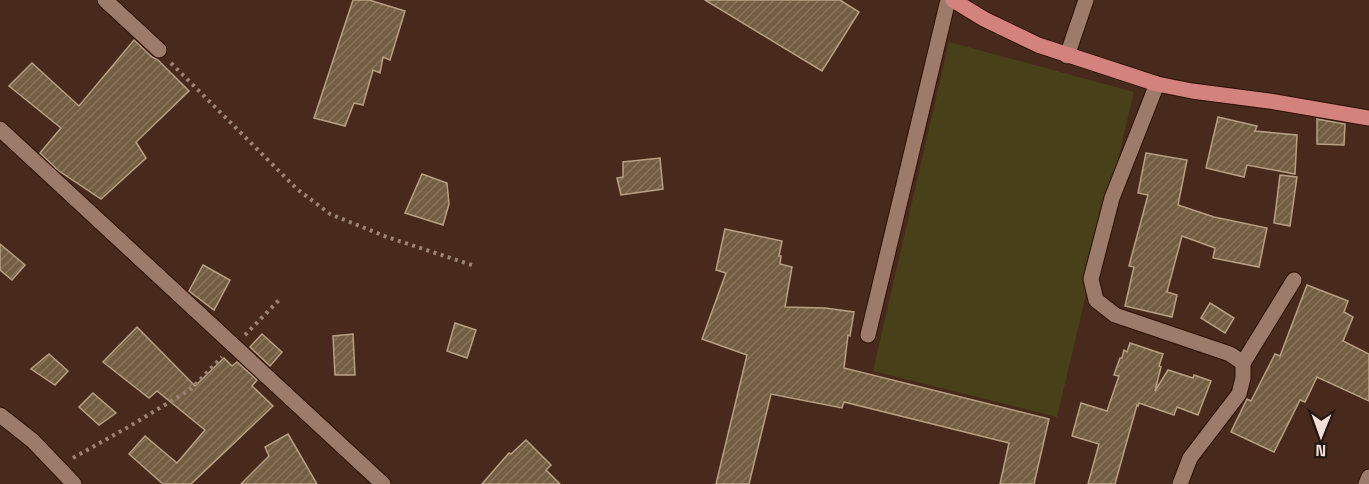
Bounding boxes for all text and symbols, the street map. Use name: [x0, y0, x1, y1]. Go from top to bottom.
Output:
north arrow: [1291, 406, 1351, 466]
text: N: [1315, 440, 1326, 461]

